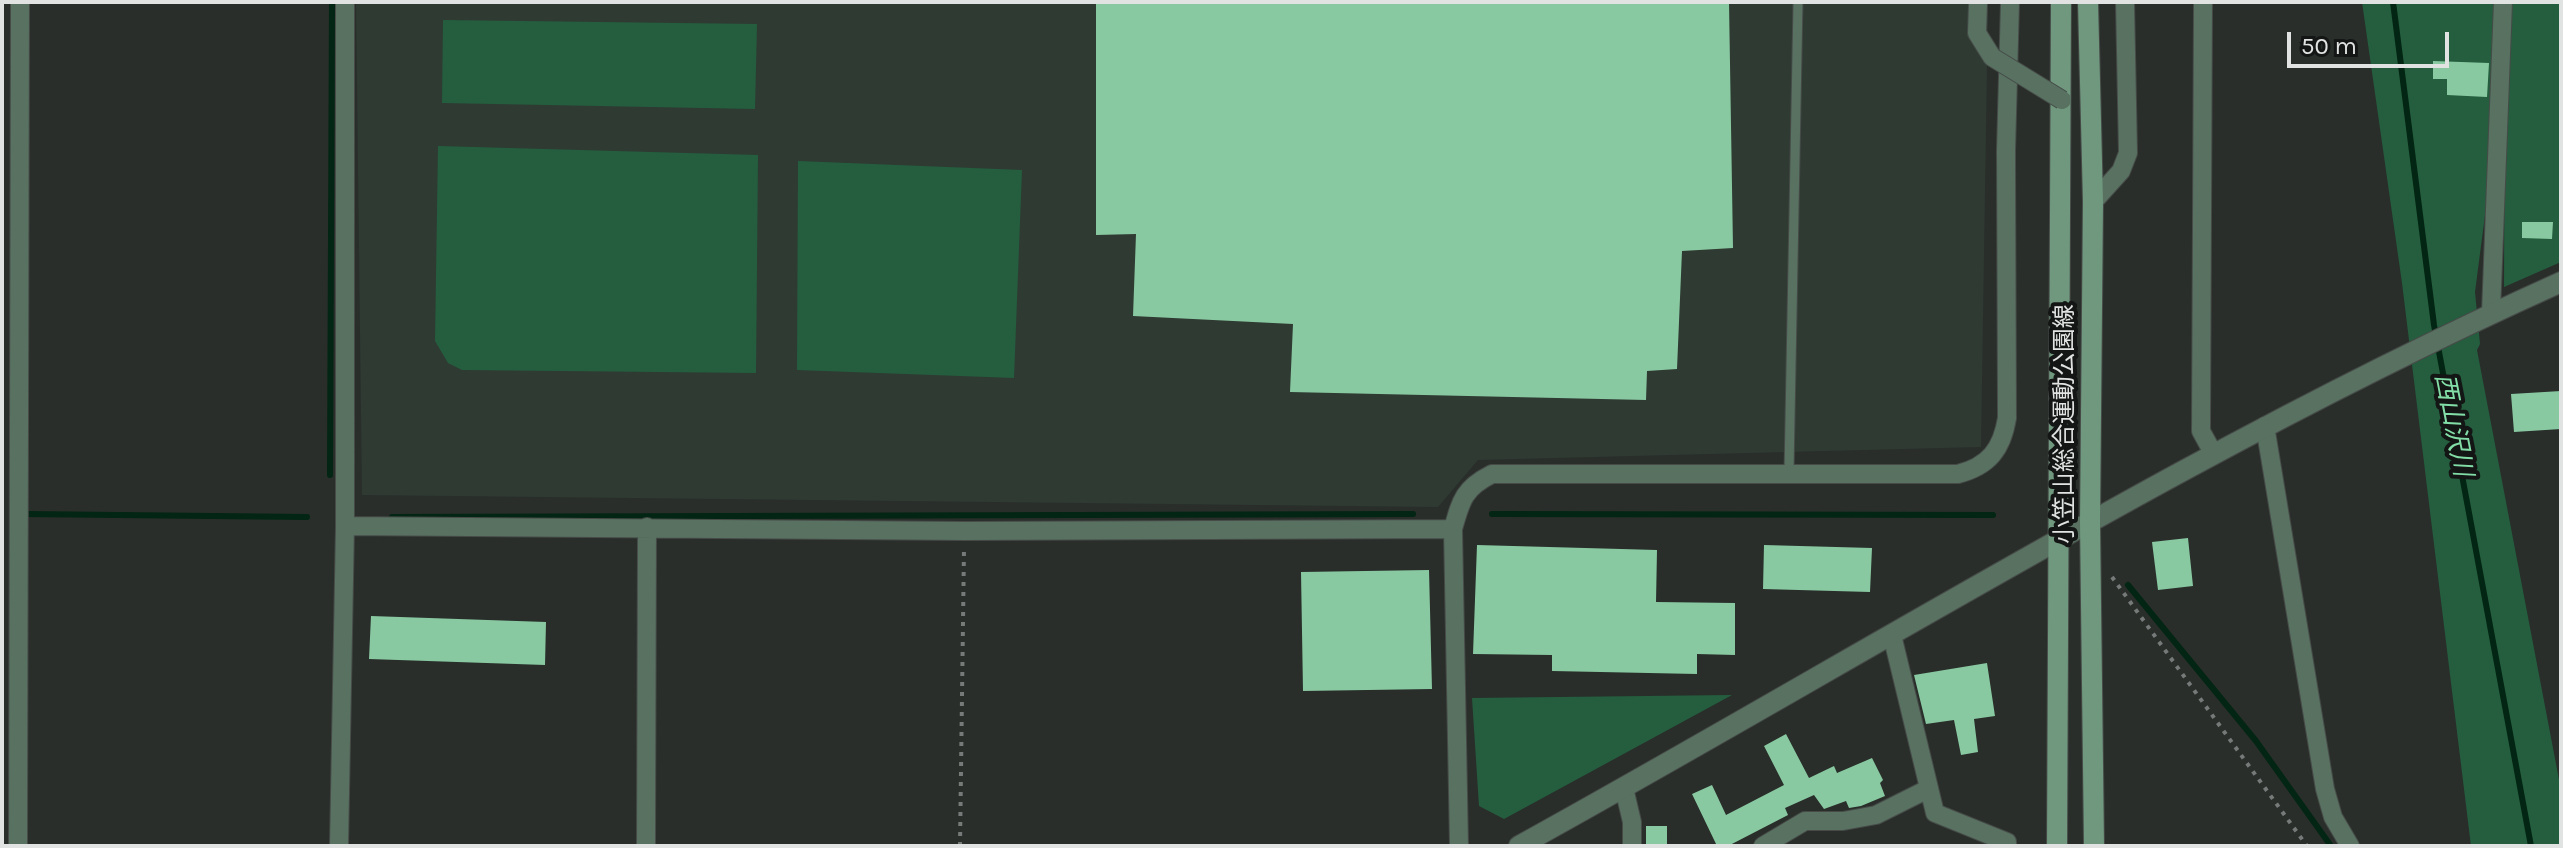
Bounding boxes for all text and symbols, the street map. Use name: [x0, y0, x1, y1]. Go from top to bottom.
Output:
scale bar: [2291, 16, 2453, 66]
text: 50 m: [2301, 32, 2357, 60]
street label: 小笠山総合運動公園線: [2051, 304, 2079, 544]
water label: 西山沢川: [2428, 371, 2478, 479]

